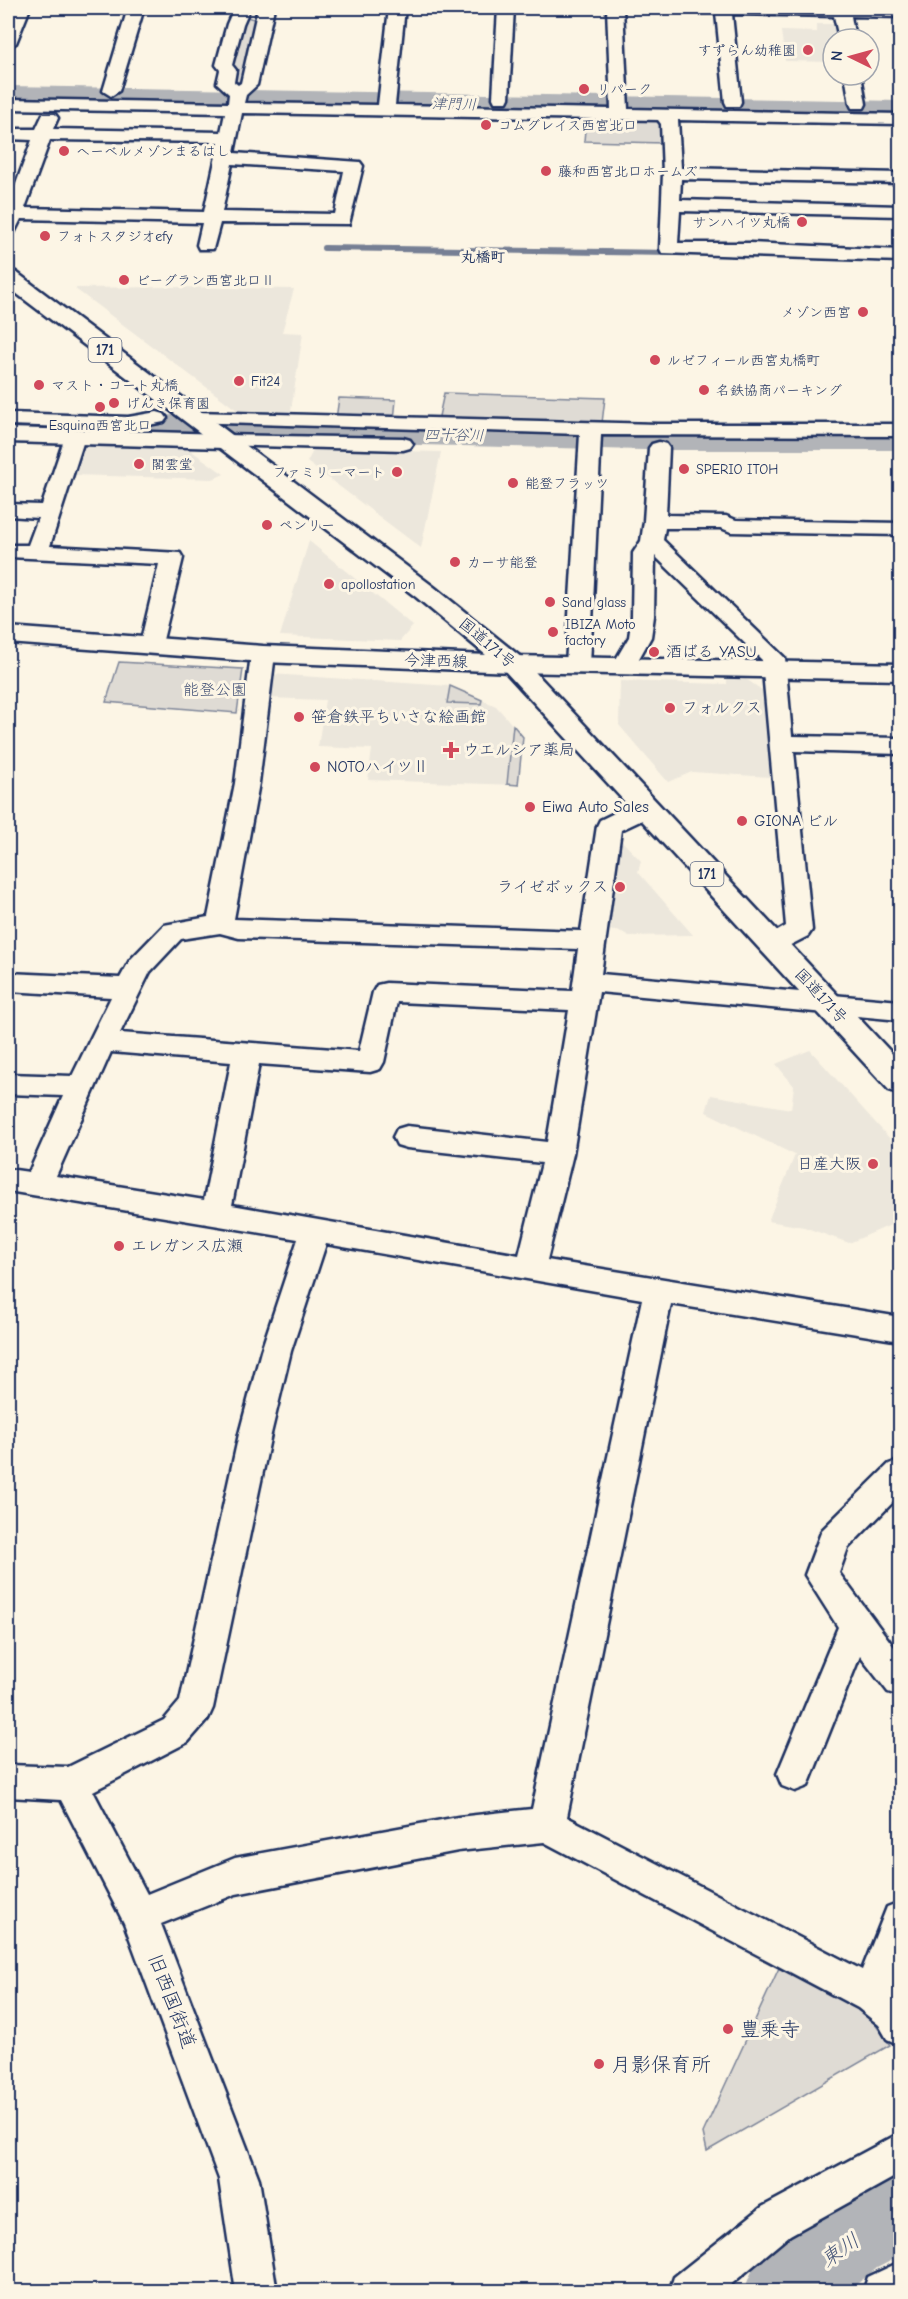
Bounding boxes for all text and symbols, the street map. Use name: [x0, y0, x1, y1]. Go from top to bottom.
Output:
north arrow: [821, 27, 881, 87]
place label: すずらん幼稚園: [698, 42, 796, 59]
marker: すずらん幼稚園: [801, 43, 815, 57]
text: N: [828, 50, 846, 62]
place label: リパーク: [596, 81, 652, 98]
marker: リパーク: [577, 82, 591, 96]
water label: 津門川: [431, 95, 477, 113]
place label: コムグレイス西宮北口: [498, 117, 637, 134]
marker: コムグレイス西宮北口: [479, 118, 493, 132]
place label: ヘーベルメゾンまるはし: [76, 143, 230, 160]
marker: ヘーベルメゾンまるはし: [57, 144, 71, 158]
place label: 藤和西宮北口ホームズ: [558, 163, 697, 180]
marker: 藤和西宮北口ホームズ: [539, 164, 553, 178]
place label: サンハイツ丸橋: [693, 214, 790, 231]
marker: サンハイツ丸橋: [795, 215, 809, 229]
place label: フォトスタジオefy: [57, 228, 173, 245]
marker: フォトスタジオefy: [38, 229, 52, 243]
district label: 丸橋町: [460, 248, 506, 266]
place label: ビーグラン西宮北口Ⅱ: [136, 272, 275, 289]
marker: ビーグラン西宮北口Ⅱ: [117, 273, 131, 287]
place label: メゾン西宮: [781, 304, 851, 321]
marker: メゾン西宮: [856, 305, 870, 319]
road number: 171: [88, 338, 122, 362]
place label: ルゼフィール西宮丸橋町: [667, 352, 820, 369]
marker: ルゼフィール西宮丸橋町: [648, 353, 662, 367]
place label: Fit24: [251, 373, 281, 390]
marker: Fit24: [232, 374, 246, 388]
place label: マスト・コート丸橋: [51, 377, 178, 394]
marker: マスト・コート丸橋: [32, 378, 46, 392]
place label: 名鉄協商パーキング: [716, 382, 842, 399]
marker: 名鉄協商パーキング: [697, 383, 711, 397]
place label: げんき保育園: [126, 395, 210, 412]
marker: げんき保育園: [107, 396, 121, 410]
marker: Esquina西宮北口: [93, 400, 107, 414]
place label: Esquina西宮北口: [49, 417, 151, 434]
water label: 四十谷川: [424, 425, 484, 445]
place label: 閣雲堂: [151, 456, 193, 473]
marker: 閣雲堂: [132, 457, 146, 471]
place label: SPERIO ITOH: [696, 461, 778, 478]
marker: SPERIO ITOH: [677, 462, 691, 476]
place label: ファミリーマート: [273, 464, 385, 481]
marker: ファミリーマート: [390, 465, 404, 479]
place label: 能登フラッツ: [525, 475, 609, 492]
marker: 能登フラッツ: [506, 476, 520, 490]
place label: ペンリー: [279, 517, 335, 534]
marker: ペンリー: [260, 518, 274, 532]
place label: カーサ能登: [467, 554, 538, 571]
marker: カーサ能登: [448, 555, 462, 569]
place label: apollostation: [341, 576, 415, 593]
marker: apollostation: [322, 577, 336, 591]
place label: Sand glass: [562, 594, 626, 611]
marker: Sand glass: [543, 595, 557, 609]
street label: 国道171号: [455, 614, 519, 672]
place label: IBIZA Moto factory: [564, 616, 636, 649]
marker: IBIZA Moto factory: [546, 625, 560, 639]
place label: 酒ばる YASU: [666, 643, 757, 661]
marker: 酒ばる YASU: [647, 645, 661, 659]
street label: 今津西線: [404, 651, 468, 671]
park label: 能登公園: [183, 681, 247, 699]
place label: フォルクス: [682, 699, 762, 717]
marker: フォルクス: [663, 701, 677, 715]
place label: 笹倉鉄平ちいさな絵画館: [311, 708, 486, 726]
marker: 笹倉鉄平ちいさな絵画館: [292, 710, 306, 724]
place label: ウエルシア薬局: [463, 741, 575, 759]
marker: ウエルシア薬局: [444, 743, 458, 757]
place label: NOTOハイツⅡ: [327, 758, 429, 776]
marker: NOTOハイツⅡ: [308, 760, 322, 774]
place label: Eiwa Auto Sales: [542, 798, 649, 816]
marker: Eiwa Auto Sales: [523, 800, 537, 814]
place label: GIONA ビル: [754, 812, 838, 830]
marker: GIONA ビル: [735, 814, 749, 828]
road number: 171: [690, 862, 724, 886]
place label: ライゼボックス: [497, 878, 608, 896]
marker: ライゼボックス: [613, 880, 627, 894]
street label: 国道171号: [791, 965, 851, 1027]
place label: 日産大阪: [797, 1155, 861, 1173]
marker: 日産大阪: [866, 1157, 880, 1171]
place label: エレガンス広瀬: [131, 1237, 243, 1255]
marker: エレガンス広瀬: [112, 1239, 126, 1253]
street label: 旧西国街道: [143, 1950, 201, 2052]
place label: 豊乗寺: [740, 2018, 800, 2041]
marker: 豊乗寺: [721, 2022, 735, 2036]
place label: 月影保育所: [611, 2053, 711, 2076]
marker: 月影保育所: [592, 2057, 606, 2071]
water label: 東川: [816, 2228, 864, 2272]

